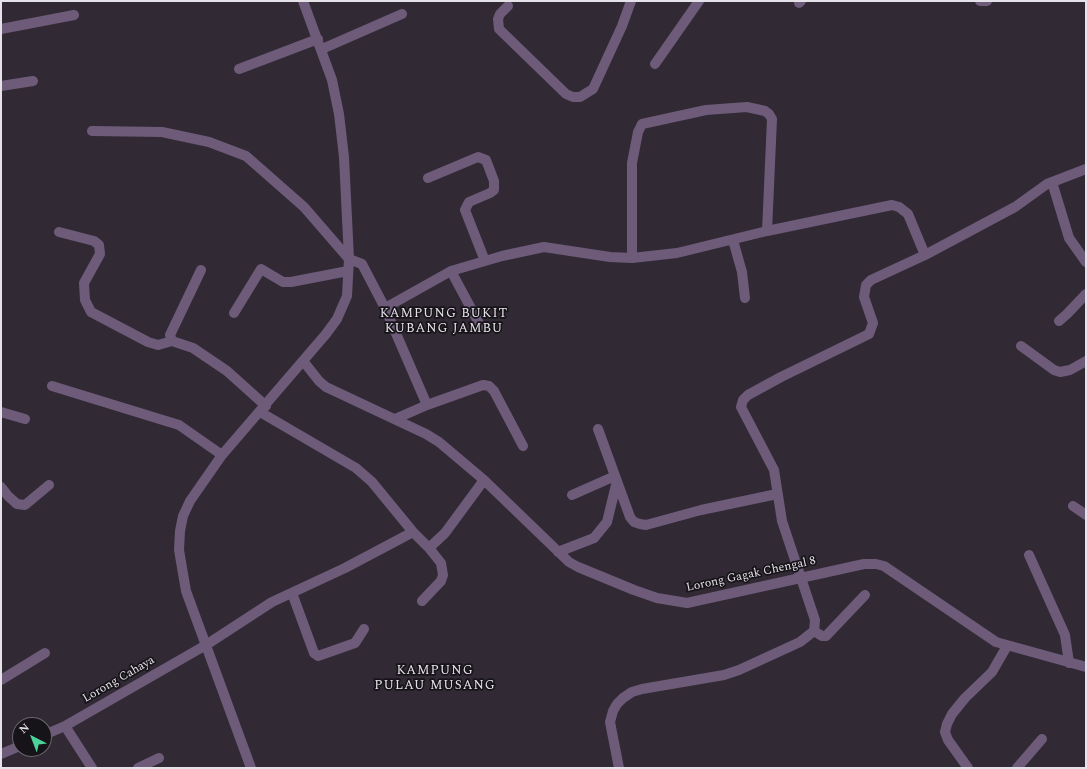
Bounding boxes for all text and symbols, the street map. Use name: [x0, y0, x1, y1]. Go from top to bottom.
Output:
district label: KAMPUNG BUKIT KUBANG JAMBU: [380, 306, 508, 337]
street label: Lorong Gagak Chengal 8: [685, 554, 817, 596]
street label: Lorong Cahaya: [80, 654, 158, 706]
district label: KAMPUNG PULAU MUSANG: [374, 663, 496, 694]
north arrow: [12, 717, 52, 757]
text: N: [15, 719, 33, 738]

